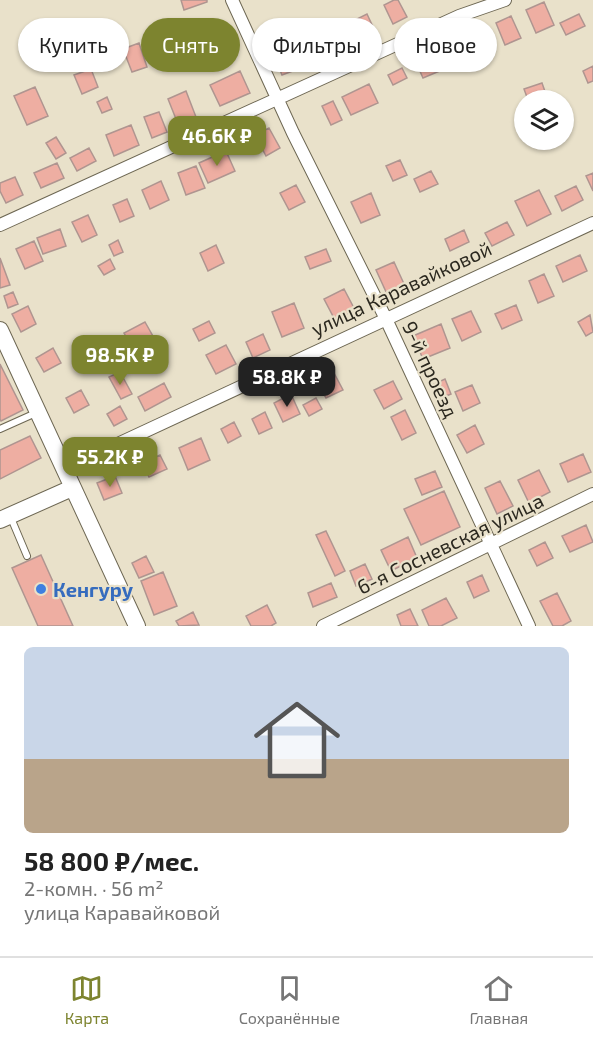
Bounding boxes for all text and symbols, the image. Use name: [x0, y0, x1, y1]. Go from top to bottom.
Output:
chip: Купить: [18, 18, 129, 72]
chip: Снять: [141, 18, 240, 72]
chip: Фильтры: [252, 18, 382, 72]
chip: Новое: [394, 18, 497, 72]
map controls: [514, 90, 574, 150]
button: layers: [514, 90, 574, 150]
pin: 46.6K ₽: [162, 116, 272, 167]
text: 46.6K ₽: [182, 123, 252, 147]
street label: улица Каравайковой: [307, 236, 495, 341]
street label: 9-й проезд: [398, 317, 464, 421]
pin: 98.5K ₽: [65, 335, 175, 386]
text: 98.5K ₽: [86, 342, 154, 366]
pin: 58.8K ₽: [232, 357, 342, 408]
text: 58.8K ₽: [252, 364, 322, 388]
pin: 55.2K ₽: [55, 437, 165, 488]
text: 55.2K ₽: [76, 444, 144, 468]
street label: 6-я Сосневская улица: [353, 487, 548, 600]
place label: Кенгуру: [53, 577, 134, 601]
marker: Кенгуру: [34, 582, 48, 596]
icon: home: [243, 686, 351, 794]
text: 58 800 ₽/мес.: [24, 845, 199, 876]
text: 2-комн. · 56 m²: [24, 876, 164, 900]
text: улица Каравайковой: [24, 900, 220, 924]
tab: Карта: [65, 972, 109, 1027]
tab: Сохранённые: [239, 972, 340, 1027]
tab: Главная: [470, 972, 528, 1027]

